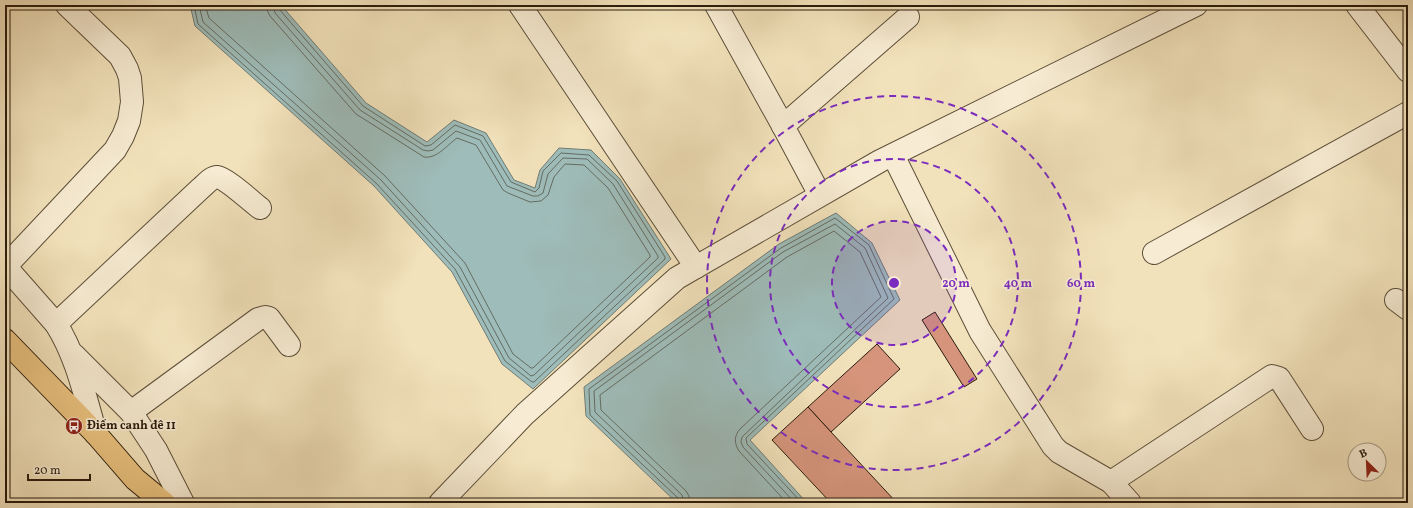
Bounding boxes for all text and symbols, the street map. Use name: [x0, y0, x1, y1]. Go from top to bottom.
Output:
centre of rings: [887, 276, 901, 290]
text: 20 m: [942, 276, 970, 292]
text: 40 m: [1004, 276, 1033, 292]
text: 60 m: [1067, 276, 1095, 292]
bus stop icon: Điếm canh đê 11: [64, 416, 84, 436]
place label: Điếm canh đê 11: [87, 418, 176, 434]
north arrow: [1347, 442, 1387, 482]
text: B: [1357, 446, 1370, 463]
scale bar: [28, 456, 90, 482]
text: 20 m: [34, 463, 61, 479]

